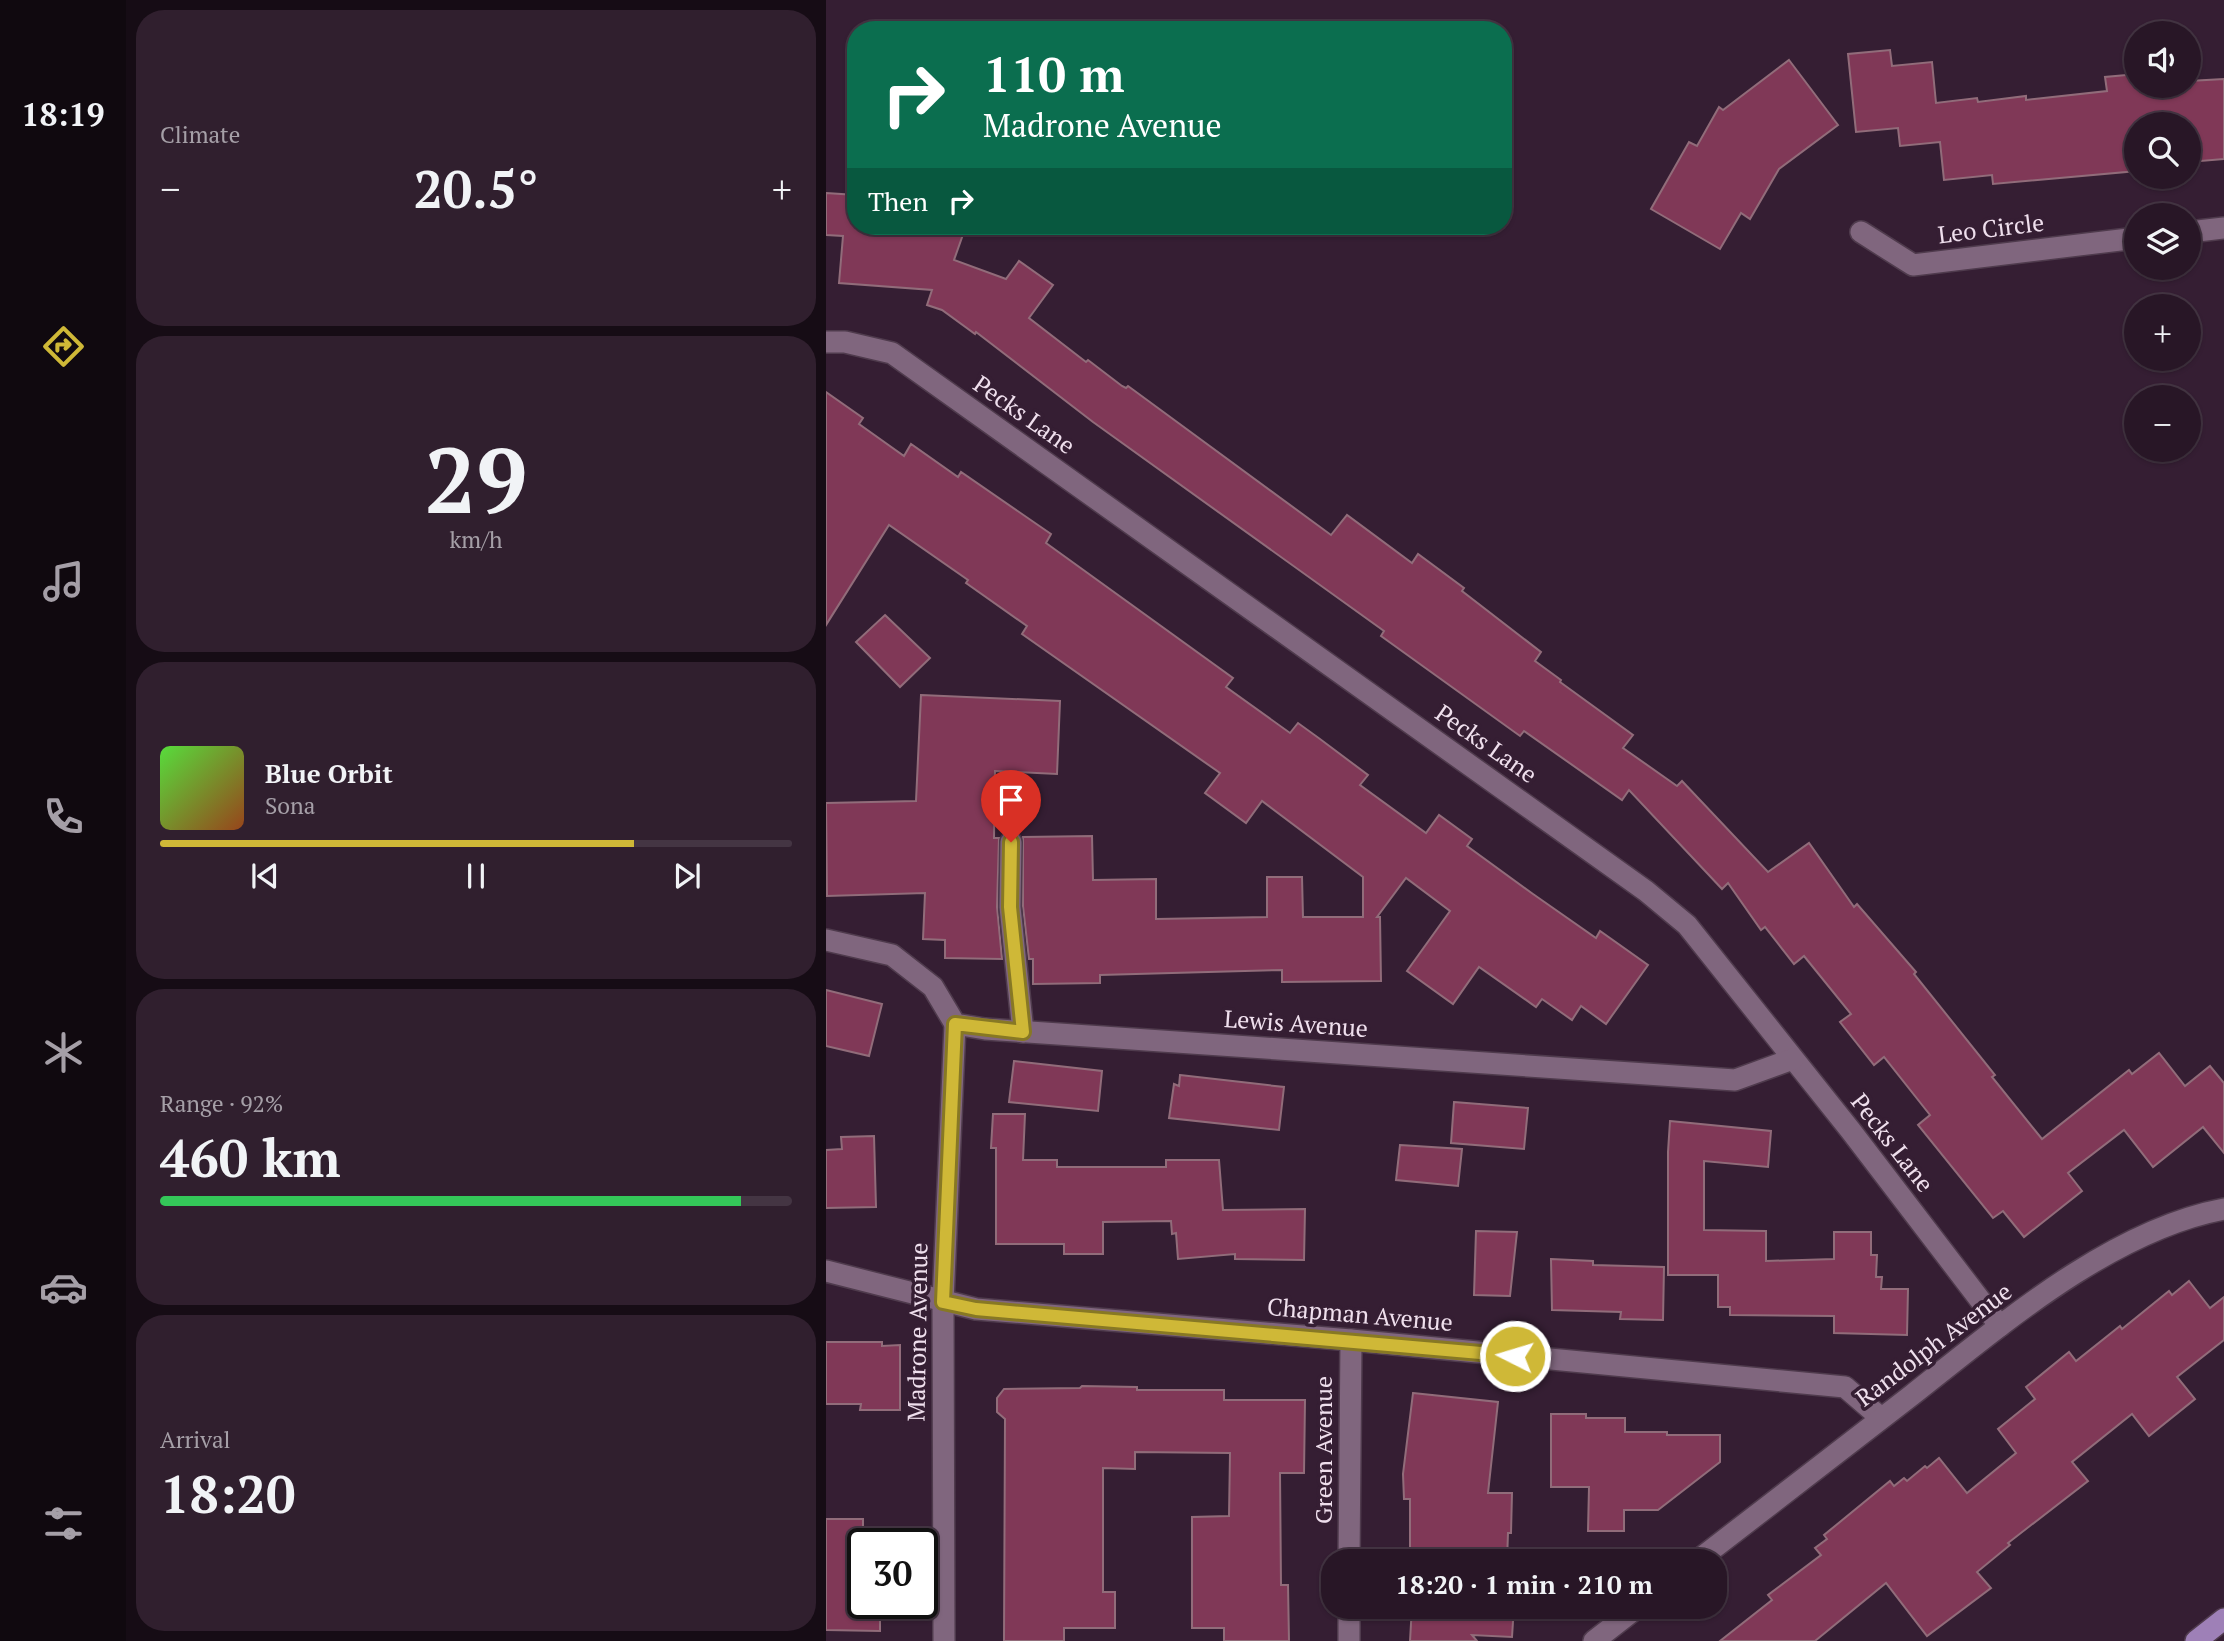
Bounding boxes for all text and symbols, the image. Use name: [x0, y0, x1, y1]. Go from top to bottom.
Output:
map controls: [2124, 21, 2201, 462]
button: sound: [2124, 21, 2201, 98]
text: 110 m: [983, 41, 1125, 106]
icon: right: [868, 49, 959, 140]
text: 18:19: [21, 93, 105, 135]
text: Madrone Avenue: [983, 104, 1222, 146]
button: search: [2124, 112, 2201, 189]
text: Climate: [160, 119, 240, 150]
text: 20.5°: [413, 154, 539, 223]
text: −: [160, 164, 180, 214]
text: +: [772, 164, 792, 214]
icon: right: [942, 182, 980, 220]
text: Then: [868, 184, 928, 218]
button: layers: [2124, 203, 2201, 280]
street label: Leo Circle: [1936, 206, 2046, 250]
button: +: [2124, 294, 2201, 371]
icon: directions: [39, 322, 88, 371]
street label: Pecks Lane: [967, 367, 1082, 461]
button: −: [2124, 385, 2201, 462]
text: 29: [425, 418, 527, 539]
text: km/h: [449, 524, 503, 555]
icon: music: [39, 557, 88, 606]
street label: Pecks Lane: [1429, 696, 1544, 790]
text: Blue Orbit: [265, 756, 393, 790]
pin: [981, 770, 1041, 842]
icon: arrive: [992, 781, 1030, 819]
text: Sona: [265, 790, 315, 821]
icon: phone: [39, 792, 88, 841]
icon: previous: [246, 857, 284, 895]
icon: pause: [457, 857, 495, 895]
icon: next: [668, 857, 706, 895]
street label: Lewis Avenue: [1223, 1002, 1369, 1044]
icon: climate: [39, 1028, 88, 1077]
street label: Pecks Lane: [1844, 1086, 1941, 1198]
text: Range · 92%: [160, 1088, 283, 1119]
text: 460 km: [160, 1123, 341, 1192]
street label: Madrone Avenue: [899, 1242, 935, 1422]
icon: car: [39, 1263, 88, 1312]
street label: Randolph Avenue: [1849, 1275, 2018, 1413]
street label: Chapman Avenue: [1266, 1290, 1454, 1338]
position arrow: [1478, 1319, 1552, 1393]
street label: Green Avenue: [1307, 1376, 1339, 1524]
text: Arrival: [160, 1424, 231, 1455]
text: 18:20: [160, 1459, 295, 1528]
icon: filters: [39, 1499, 88, 1548]
speed limit sign: 30: [847, 1528, 938, 1619]
text: 18:20 · 1 min · 210 m: [1395, 1567, 1653, 1601]

